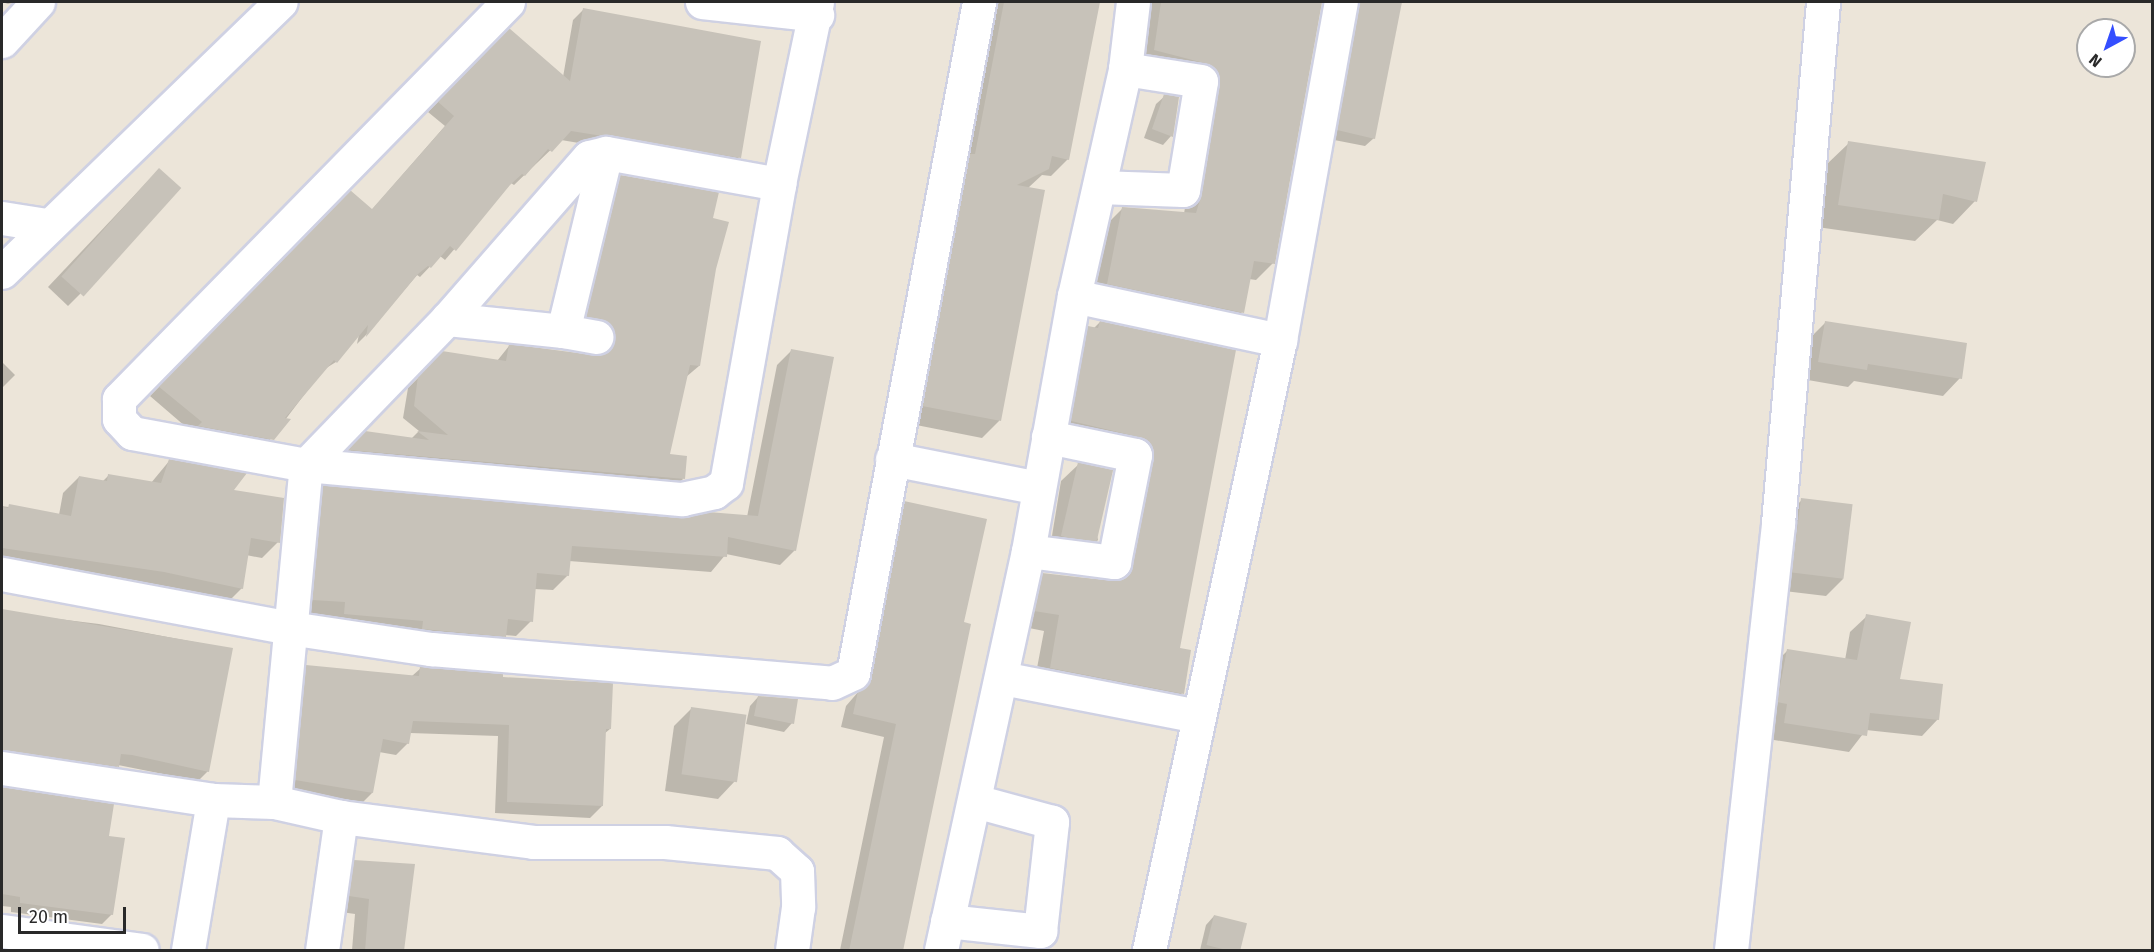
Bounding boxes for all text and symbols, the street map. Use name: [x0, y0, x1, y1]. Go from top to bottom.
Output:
north arrow: [2076, 18, 2136, 78]
text: N: [2085, 50, 2106, 71]
scale bar: [21, 895, 129, 933]
text: 20 m: [29, 906, 68, 928]

